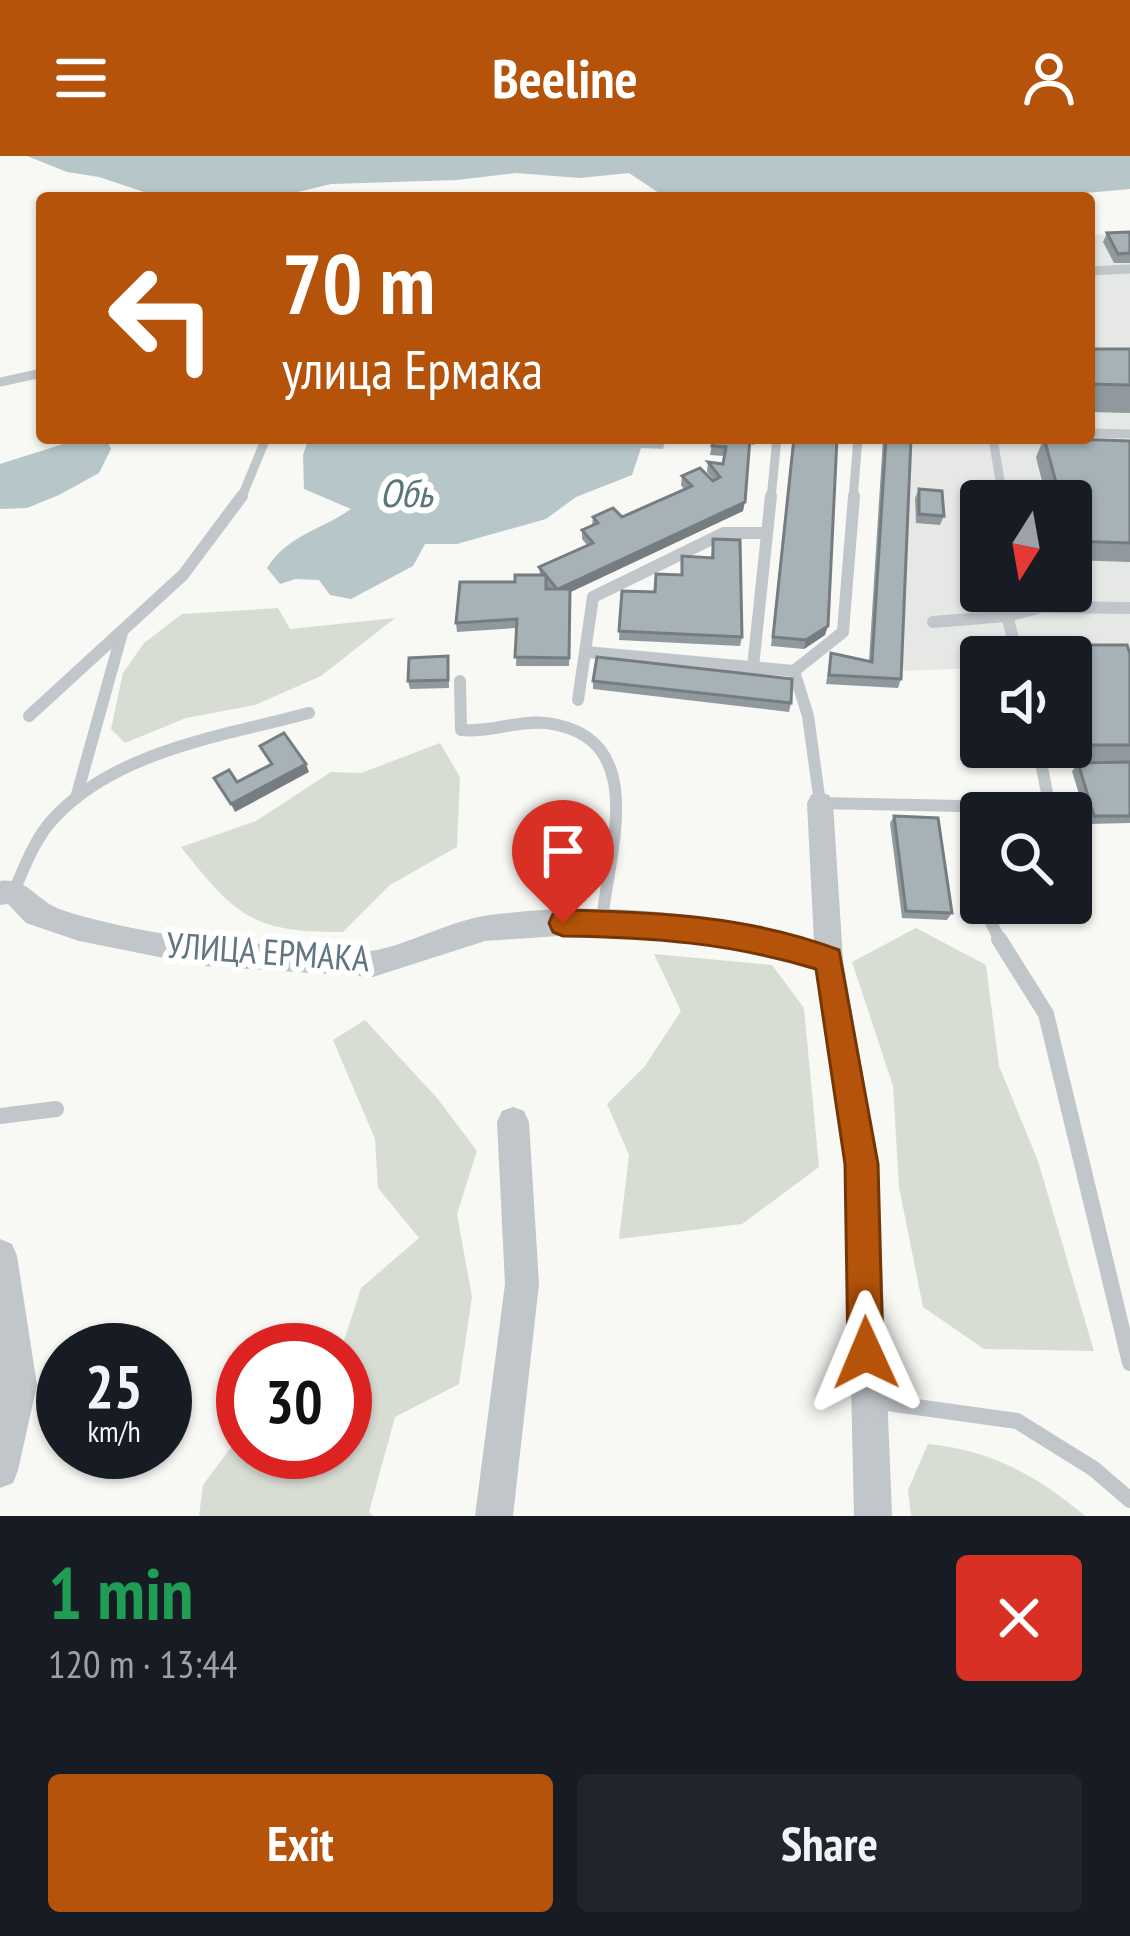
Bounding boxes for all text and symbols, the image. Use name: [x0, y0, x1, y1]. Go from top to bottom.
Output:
text: Beeline: [492, 43, 638, 113]
icon: menu: [48, 45, 114, 111]
icon: person: [1016, 45, 1082, 111]
text: 70 m: [282, 228, 435, 337]
icon: left: [84, 240, 240, 396]
text: улица Ермака: [282, 334, 543, 404]
water label: Обь: [380, 467, 434, 518]
north arrow: [960, 480, 1092, 612]
map controls: [960, 480, 1092, 924]
button: sound: [960, 636, 1092, 768]
button: search: [960, 792, 1092, 924]
pin: [512, 800, 614, 923]
icon: arrive: [530, 818, 596, 884]
street label: УЛИЦА ЕРМАКА: [165, 920, 371, 982]
position arrow: [803, 1290, 929, 1416]
speed limit sign: 30: [216, 1323, 372, 1479]
text: 25: [85, 1347, 143, 1425]
text: km/h: [87, 1411, 141, 1450]
text: 1 min: [48, 1546, 193, 1639]
button: close: [956, 1555, 1082, 1681]
text: 120 m · 13:44: [48, 1638, 237, 1689]
button: Exit: [48, 1774, 553, 1912]
button: Share: [577, 1774, 1082, 1912]

